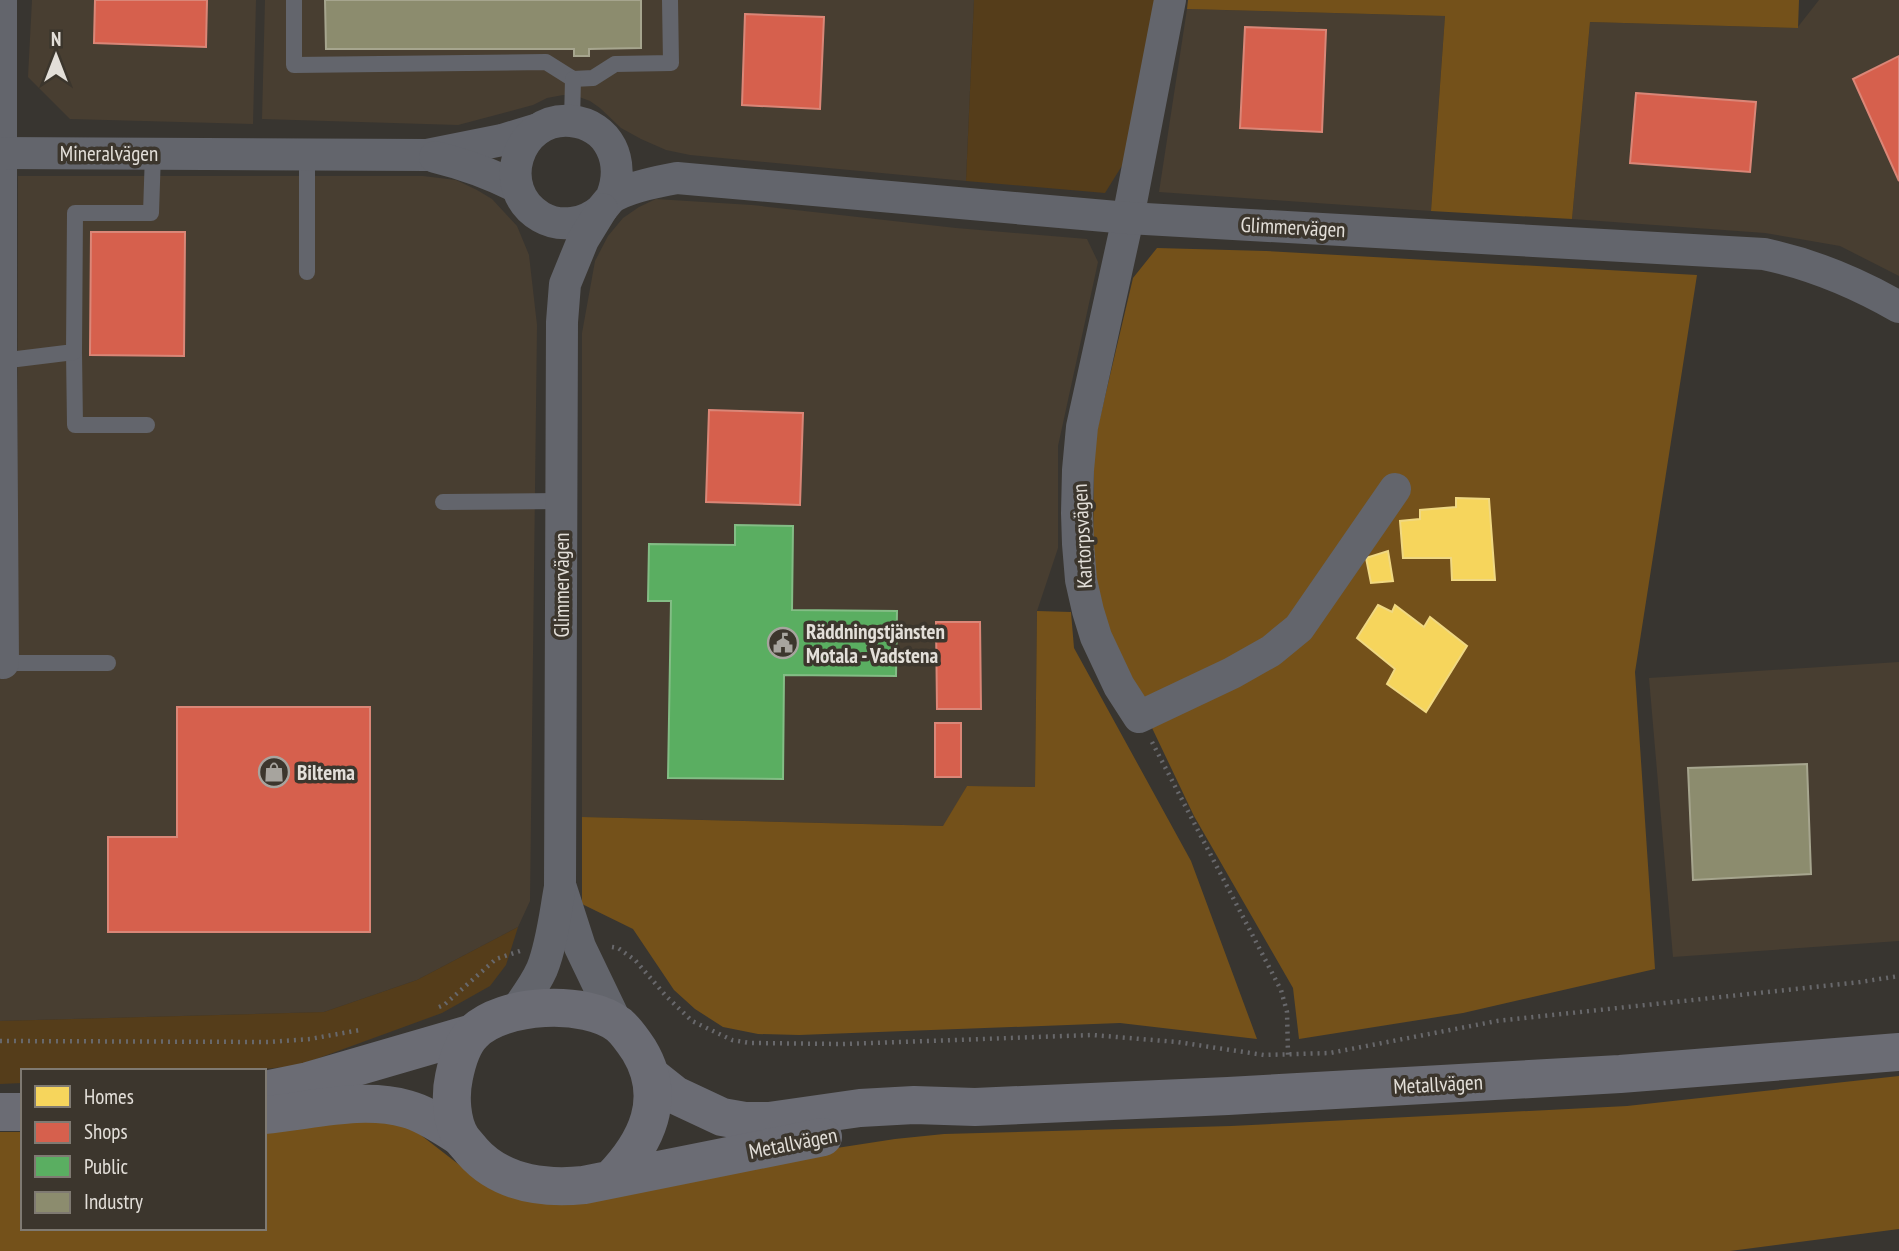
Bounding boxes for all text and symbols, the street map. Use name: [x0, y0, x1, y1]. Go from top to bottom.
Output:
north arrow: [21, 21, 91, 91]
text: N: [51, 27, 61, 51]
street label: Mineralvägen: [60, 140, 158, 167]
street label: Glimmervägen: [1240, 211, 1346, 243]
street label: Kartorpsvägen: [1066, 483, 1098, 589]
street label: Glimmervägen: [548, 532, 575, 638]
place label: Räddningstjänsten Motala - Vadstena: [806, 618, 945, 669]
public building icon: Räddningstjänsten Motala - Vadstena: [766, 626, 800, 660]
shop icon: Biltema: [257, 755, 291, 789]
place label: Biltema: [297, 759, 355, 786]
street label: Metallvägen: [1393, 1068, 1483, 1100]
legend: [21, 1069, 266, 1230]
text: Homes: [84, 1083, 134, 1110]
text: Shops: [84, 1118, 128, 1145]
street label: Metallvägen: [746, 1121, 840, 1165]
text: Public: [84, 1153, 129, 1180]
text: Industry: [84, 1188, 143, 1215]

